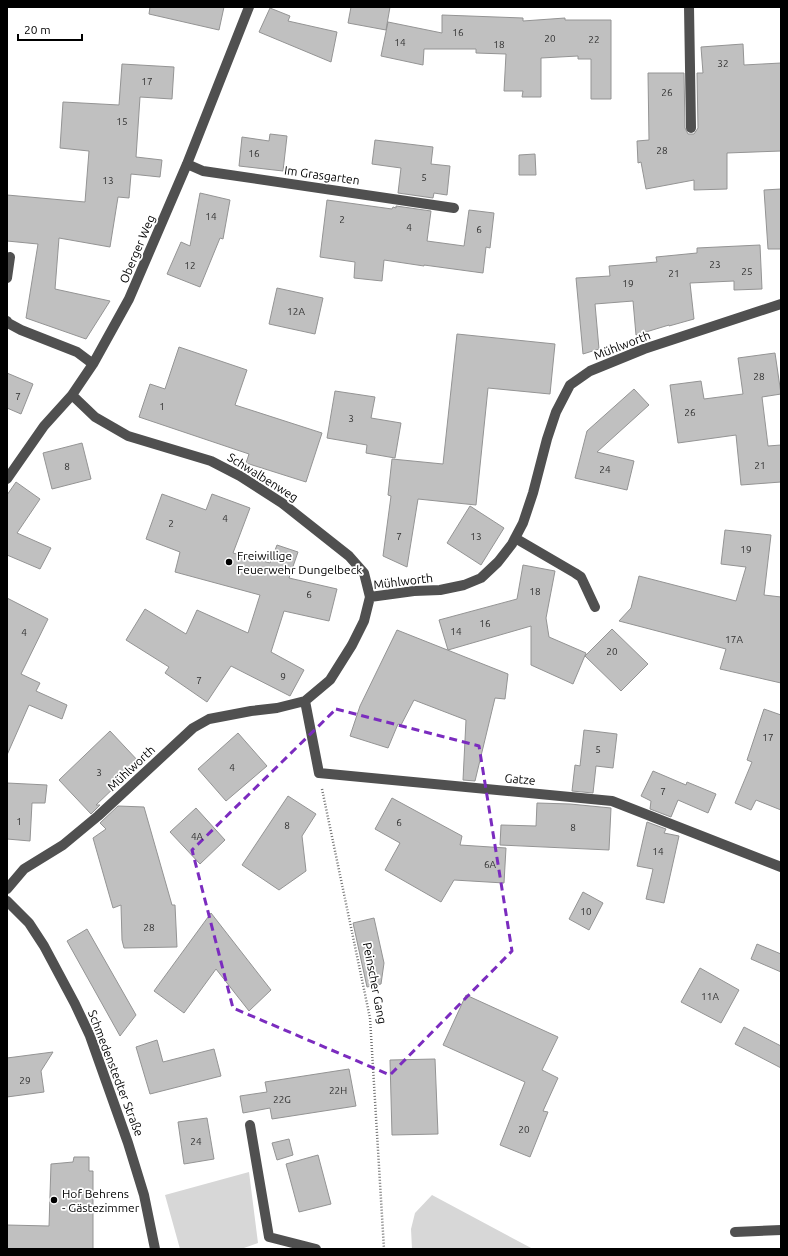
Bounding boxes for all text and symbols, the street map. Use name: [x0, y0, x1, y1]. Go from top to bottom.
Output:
scale bar: [18, 16, 82, 42]
text: 20 m: [24, 23, 51, 36]
house number: 16: [452, 27, 464, 38]
house number: 20: [544, 33, 556, 44]
house number: 22: [588, 34, 600, 45]
house number: 14: [394, 37, 406, 48]
house number: 18: [493, 39, 505, 50]
house number: 32: [717, 58, 729, 69]
house number: 17: [141, 76, 153, 87]
house number: 26: [661, 87, 673, 98]
house number: 15: [116, 116, 128, 127]
house number: 28: [656, 145, 668, 156]
house number: 16: [248, 148, 260, 159]
street label: Im Grasgarten: [284, 163, 360, 187]
house number: 5: [421, 172, 427, 183]
house number: 13: [102, 175, 114, 186]
house number: 14: [205, 211, 217, 222]
street label: Oberger Weg: [117, 213, 157, 285]
house number: 2: [339, 214, 345, 225]
house number: 4: [406, 222, 412, 233]
house number: 6: [476, 224, 482, 235]
house number: 23: [709, 259, 721, 270]
house number: 12: [184, 260, 196, 271]
house number: 25: [741, 266, 753, 277]
house number: 21: [668, 268, 680, 279]
house number: 19: [622, 278, 634, 289]
house number: 12A: [287, 306, 305, 317]
street label: Mühlworth: [592, 328, 652, 362]
house number: 28: [753, 371, 765, 382]
house number: 7: [15, 391, 21, 402]
house number: 1: [159, 401, 165, 412]
house number: 26: [684, 407, 696, 418]
house number: 3: [348, 413, 354, 424]
street label: Schwalbenweg: [225, 450, 301, 504]
house number: 21: [754, 460, 766, 471]
house number: 8: [64, 461, 70, 472]
house number: 24: [599, 464, 611, 475]
house number: 4: [222, 513, 228, 524]
house number: 2: [168, 518, 174, 529]
house number: 7: [396, 531, 402, 542]
house number: 13: [470, 531, 482, 542]
house number: 19: [740, 544, 752, 555]
place label: Freiwillige Feuerwehr Dungelbeck: [237, 549, 362, 576]
marker: Freiwillige Feuerwehr Dungelbeck: [224, 557, 234, 567]
street label: Mühlworth: [373, 571, 433, 591]
house number: 18: [529, 586, 541, 597]
house number: 6: [306, 589, 312, 600]
house number: 16: [479, 618, 491, 629]
house number: 14: [450, 626, 462, 637]
house number: 4: [21, 627, 27, 638]
house number: 17A: [725, 634, 743, 645]
house number: 20: [606, 646, 618, 657]
house number: 9: [280, 671, 286, 682]
house number: 7: [196, 675, 202, 686]
house number: 17: [762, 732, 774, 743]
street label: Mühlworth: [105, 743, 157, 793]
house number: 5: [595, 744, 601, 755]
house number: 4: [229, 762, 235, 773]
house number: 3: [96, 767, 102, 778]
street label: Gatze: [504, 771, 536, 787]
house number: 7: [660, 786, 666, 797]
house number: 1: [16, 816, 22, 827]
house number: 6: [396, 817, 402, 828]
house number: 8: [284, 820, 290, 831]
house number: 8: [570, 822, 576, 833]
house number: 4A: [191, 831, 204, 842]
house number: 14: [652, 846, 664, 857]
house number: 6A: [484, 859, 497, 870]
house number: 10: [580, 906, 592, 917]
house number: 28: [143, 922, 155, 933]
street label: Peinscher Gang: [361, 941, 389, 1025]
house number: 11A: [701, 991, 719, 1002]
street label: Schmedenstedter Straße: [86, 1008, 146, 1138]
house number: 29: [19, 1075, 31, 1086]
house number: 22H: [329, 1085, 347, 1096]
house number: 22G: [273, 1094, 291, 1105]
house number: 20: [518, 1124, 530, 1135]
house number: 24: [190, 1136, 202, 1147]
place label: Hof Behrens - Gästezimmer: [62, 1187, 140, 1214]
marker: Hof Behrens - Gästezimmer: [49, 1195, 59, 1205]

